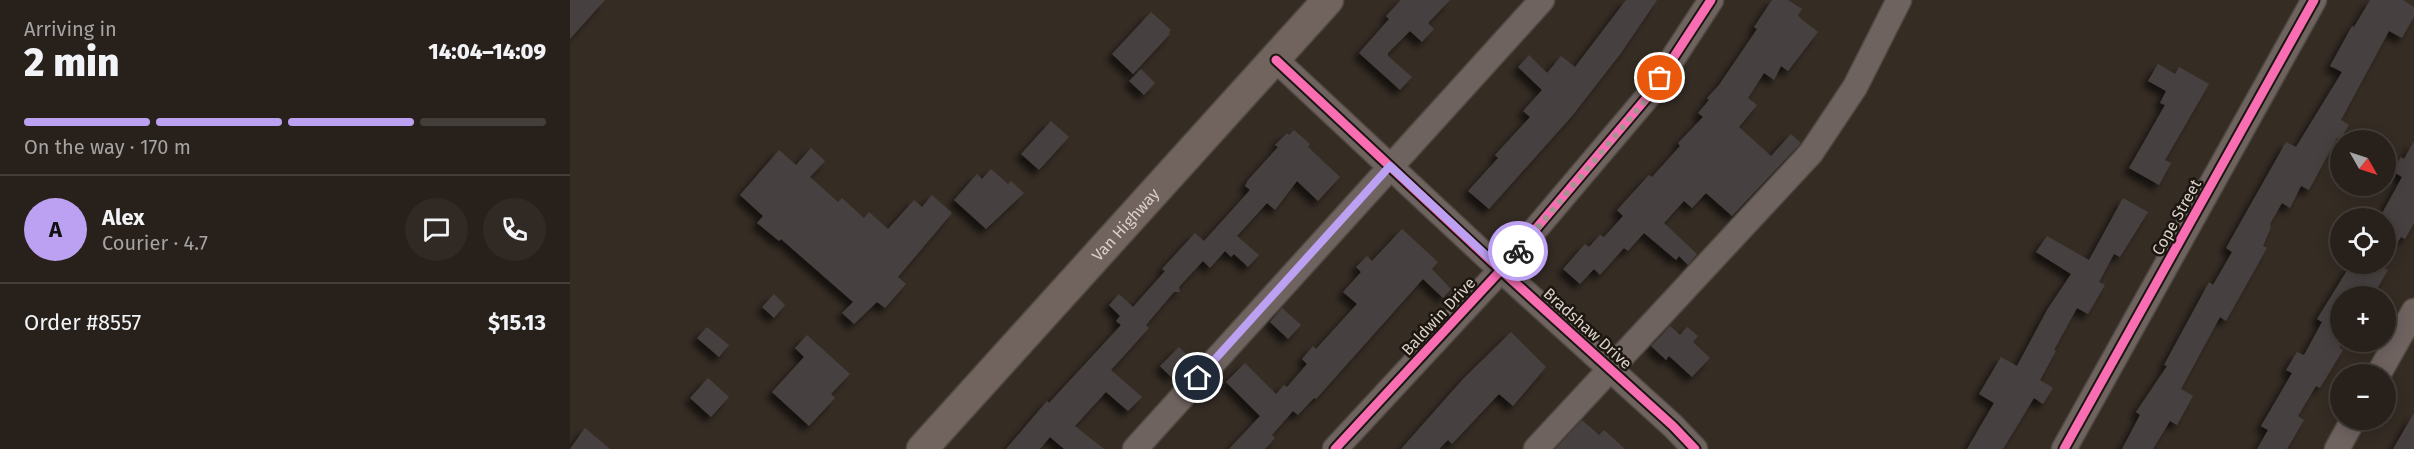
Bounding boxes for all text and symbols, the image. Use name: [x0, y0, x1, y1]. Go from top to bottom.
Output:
text: Arriving in: [24, 17, 117, 41]
text: 14:04–14:09: [428, 38, 546, 65]
text: 2 min: [24, 40, 120, 86]
pin: [1634, 52, 1685, 103]
icon: bag: [1643, 61, 1676, 94]
north arrow: [2330, 130, 2396, 196]
map controls: [2330, 130, 2396, 430]
text: On the way · 170 m: [24, 135, 191, 159]
street label: Cope Street: [2148, 176, 2205, 259]
street label: Van Highway: [1088, 184, 1163, 265]
button: chat: [405, 198, 468, 261]
button: phone: [483, 198, 546, 261]
text: Alex: [102, 204, 145, 231]
button: locate: [2330, 208, 2396, 274]
text: A: [49, 216, 62, 243]
courier: [1488, 221, 1548, 281]
text: Courier · 4.7: [102, 231, 208, 255]
icon: bike: [1502, 235, 1535, 268]
street label: Baldwin Drive: [1397, 273, 1479, 359]
street label: Bradshaw Drive: [1540, 284, 1636, 373]
button: +: [2330, 286, 2396, 352]
text: Order #8557: [24, 309, 141, 336]
text: $15.13: [488, 309, 546, 336]
pin: [1172, 352, 1223, 403]
icon: home: [1181, 361, 1214, 394]
button: −: [2330, 364, 2396, 430]

